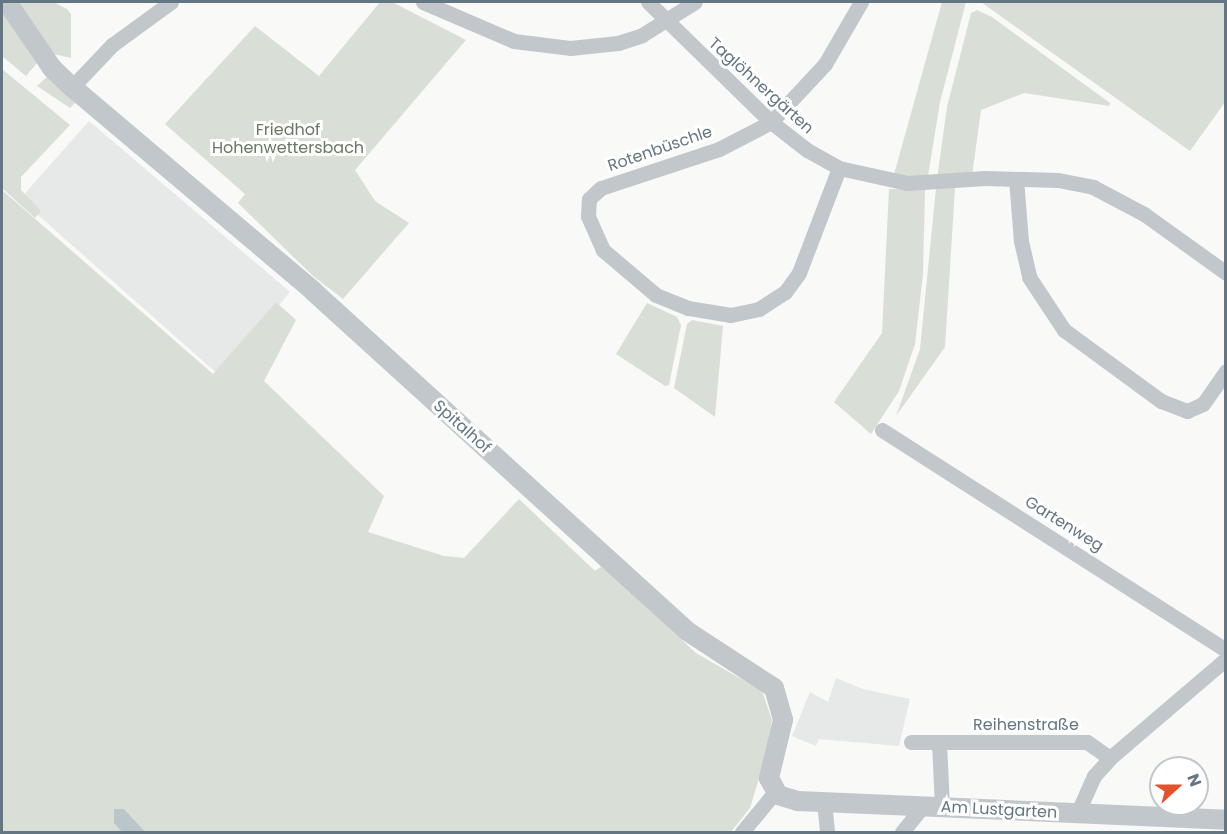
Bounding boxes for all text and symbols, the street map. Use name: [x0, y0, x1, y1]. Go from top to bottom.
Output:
street label: Taglöhnergärten: [705, 34, 817, 138]
park label: Friedhof Hohenwettersbach: [212, 120, 364, 158]
street label: Rotenbüschle: [605, 122, 715, 176]
street label: Spitalhof: [429, 396, 495, 458]
street label: Gartenweg: [1021, 492, 1107, 556]
street label: Reihenstraße: [973, 715, 1079, 735]
north arrow: [1149, 756, 1209, 816]
text: N: [1182, 770, 1207, 790]
street label: Am Lustgarten: [940, 797, 1058, 823]

